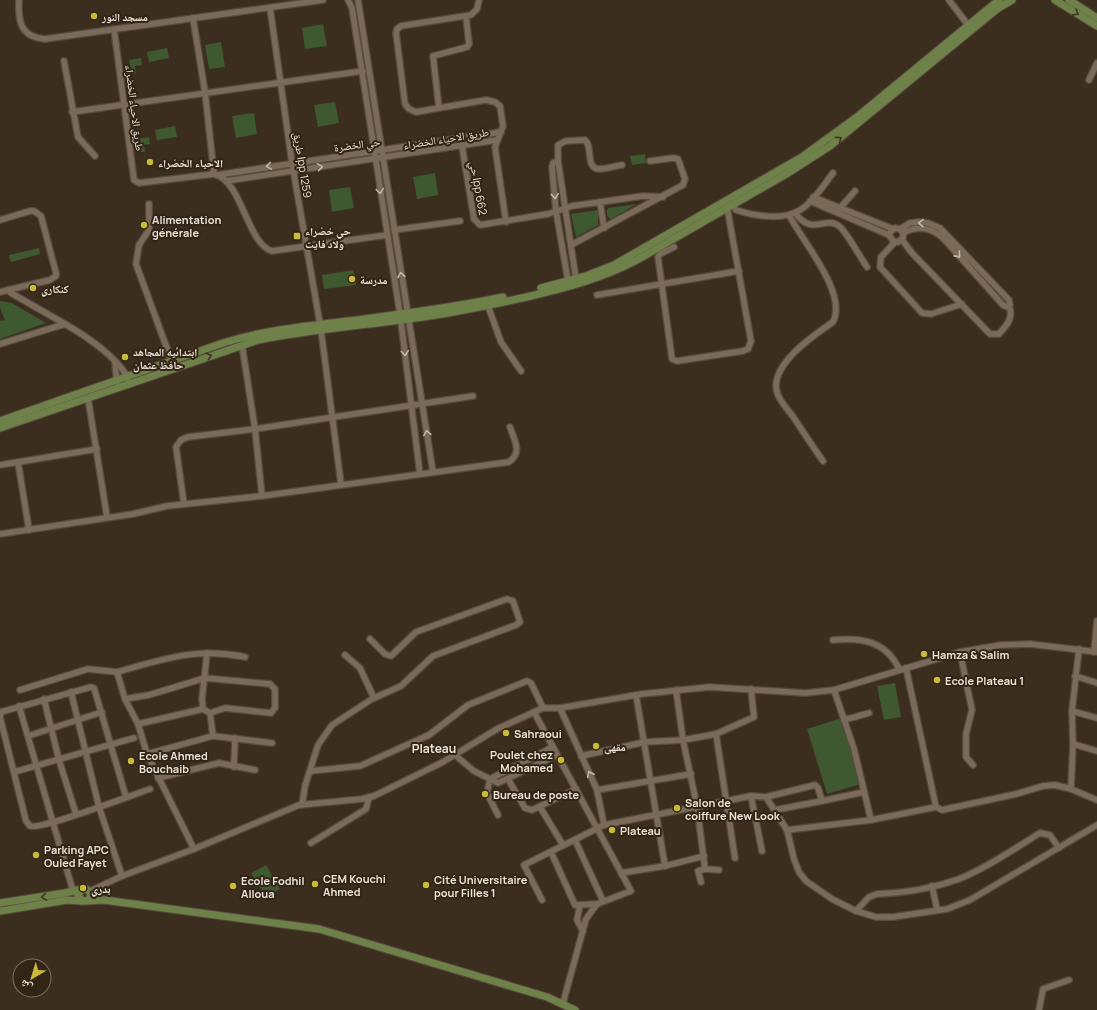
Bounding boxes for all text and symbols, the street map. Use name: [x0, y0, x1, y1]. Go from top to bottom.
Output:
one-way arrow: [1072, 8, 1079, 15]
place label: مسجد النور: [101, 9, 148, 24]
marker: مسجد النور: [89, 11, 99, 21]
street label: طريق الاحياء الخضراء: [122, 64, 148, 152]
street label: طريق الاحياء الخضراء: [402, 124, 490, 152]
street label: طريق lpp 1259: [290, 131, 316, 199]
street label: حي الخضرة: [333, 133, 381, 156]
one-way arrow: [834, 137, 841, 144]
place label: الاحياء الخضراء: [158, 155, 223, 170]
marker: الاحياء الخضراء: [145, 157, 155, 167]
street label: حي lpp 662: [465, 160, 491, 216]
one-way arrow: [266, 161, 272, 170]
one-way arrow: [317, 163, 323, 172]
one-way arrow: [375, 188, 384, 194]
one-way arrow: [550, 193, 559, 199]
place label: Alimentation générale: [152, 212, 221, 240]
one-way arrow: [918, 219, 924, 227]
marker: Alimentation générale: [139, 220, 149, 230]
place label: حي خضراء ولاد فايت: [305, 223, 351, 251]
marker: حي خضراء ولاد فايت: [292, 231, 302, 241]
one-way arrow: [954, 250, 961, 258]
place label: مدرسة: [360, 272, 388, 287]
one-way arrow: [398, 272, 406, 278]
marker: مدرسة: [347, 274, 357, 284]
place label: كنكاري: [41, 281, 69, 297]
marker: كنكاري: [28, 283, 38, 293]
place label: ابتدائيه المجاهد حافظ عثمان: [133, 344, 197, 373]
one-way arrow: [400, 350, 409, 356]
marker: ابتدائيه المجاهد حافظ عثمان: [120, 352, 130, 362]
one-way arrow: [205, 352, 212, 361]
one-way arrow: [423, 430, 432, 436]
place label: Hamza & Salim: [932, 647, 1010, 662]
marker: Hamza & Salim: [919, 649, 929, 659]
place label: Ecole Plateau 1: [945, 673, 1024, 688]
marker: Ecole Plateau 1: [932, 675, 942, 685]
place label: Sahraoui: [514, 726, 562, 741]
marker: Sahraoui: [501, 728, 511, 738]
place label: مقهى: [604, 739, 626, 755]
district label: Plateau: [412, 740, 456, 757]
marker: مقهى: [591, 741, 601, 751]
place label: Poulet chez Mohamed: [490, 747, 553, 775]
place label: Ecole Ahmed Bouchaib: [139, 748, 208, 776]
marker: Poulet chez Mohamed: [556, 755, 566, 765]
marker: Ecole Ahmed Bouchaib: [126, 756, 136, 766]
one-way arrow: [587, 771, 595, 778]
place label: Bureau de poste: [493, 787, 579, 802]
marker: Bureau de poste: [480, 789, 490, 799]
place label: Salon de coiffure New Look: [685, 795, 781, 823]
marker: Salon de coiffure New Look: [672, 803, 682, 813]
place label: Plateau: [620, 823, 661, 838]
marker: Plateau: [607, 825, 617, 835]
place label: Parking APC Ouled Fayet: [44, 842, 109, 870]
marker: Parking APC Ouled Fayet: [31, 850, 41, 860]
place label: CEM Kouchi Ahmed: [323, 871, 386, 899]
place label: Cité Universitaire pour Filles 1: [434, 872, 528, 900]
place label: Ecole Fodhil Alloua: [241, 873, 305, 901]
marker: CEM Kouchi Ahmed: [310, 879, 320, 889]
marker: Cité Universitaire pour Filles 1: [421, 880, 431, 890]
place label: بدري: [91, 881, 111, 897]
marker: Ecole Fodhil Alloua: [228, 881, 238, 891]
marker: بدري: [78, 883, 88, 893]
one-way arrow: [41, 892, 47, 901]
north arrow: [12, 958, 52, 998]
text: ش: [16, 976, 35, 996]

